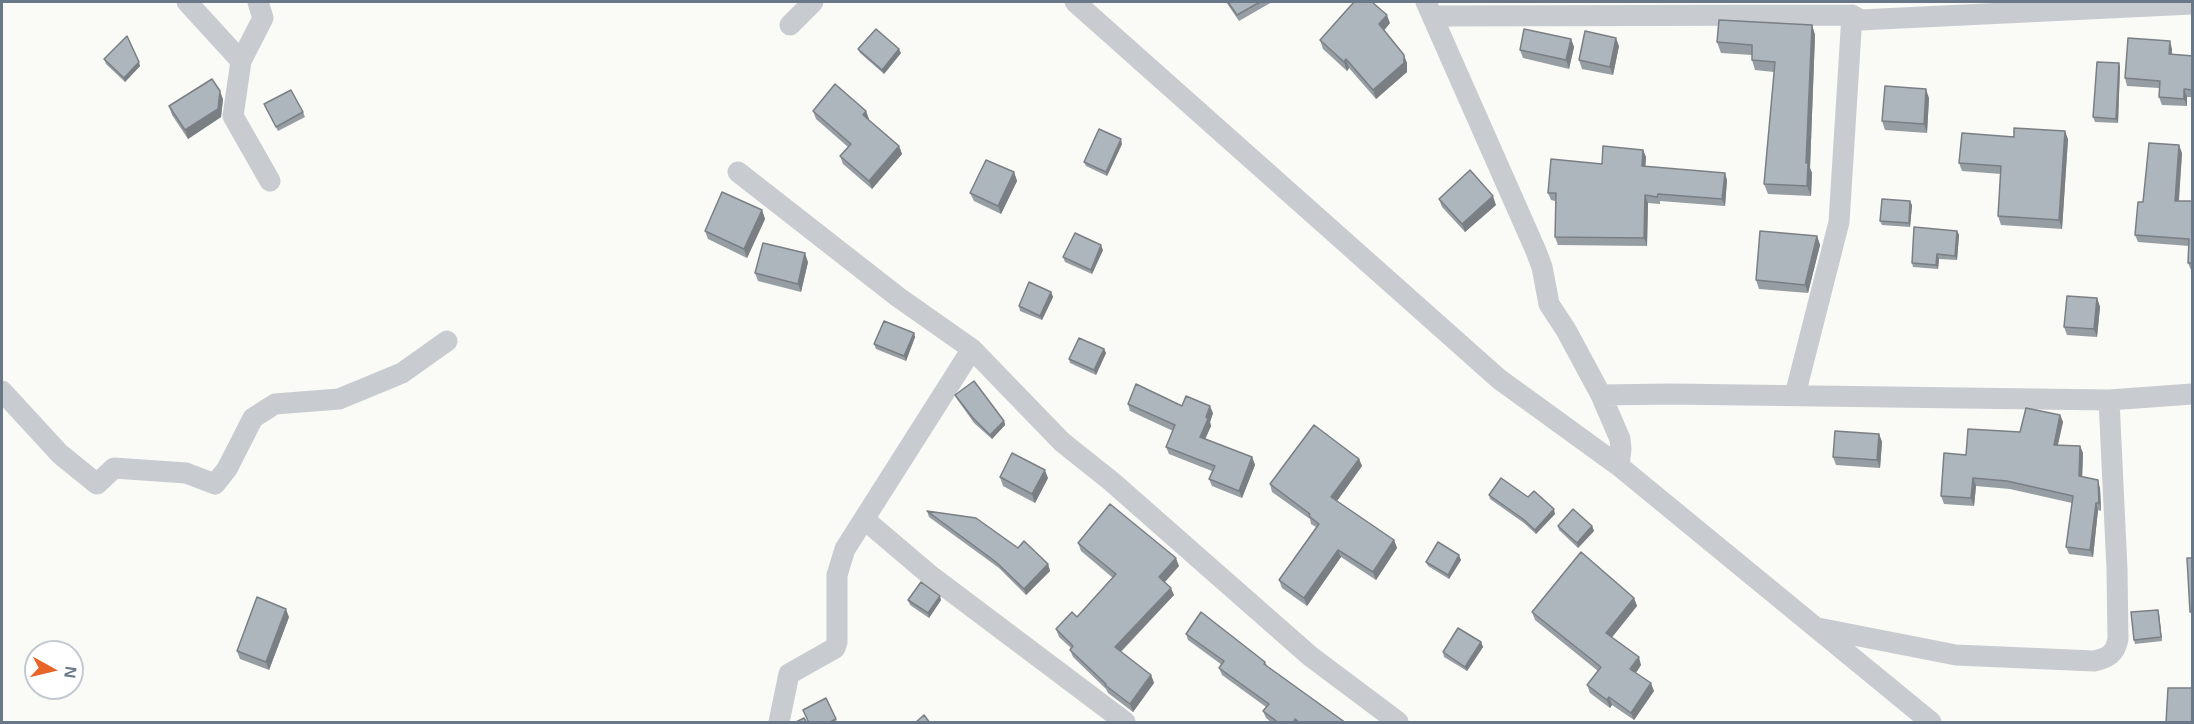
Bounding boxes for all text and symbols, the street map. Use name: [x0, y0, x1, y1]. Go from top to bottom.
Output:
north arrow: [24, 640, 84, 700]
text: N: [61, 665, 80, 679]

